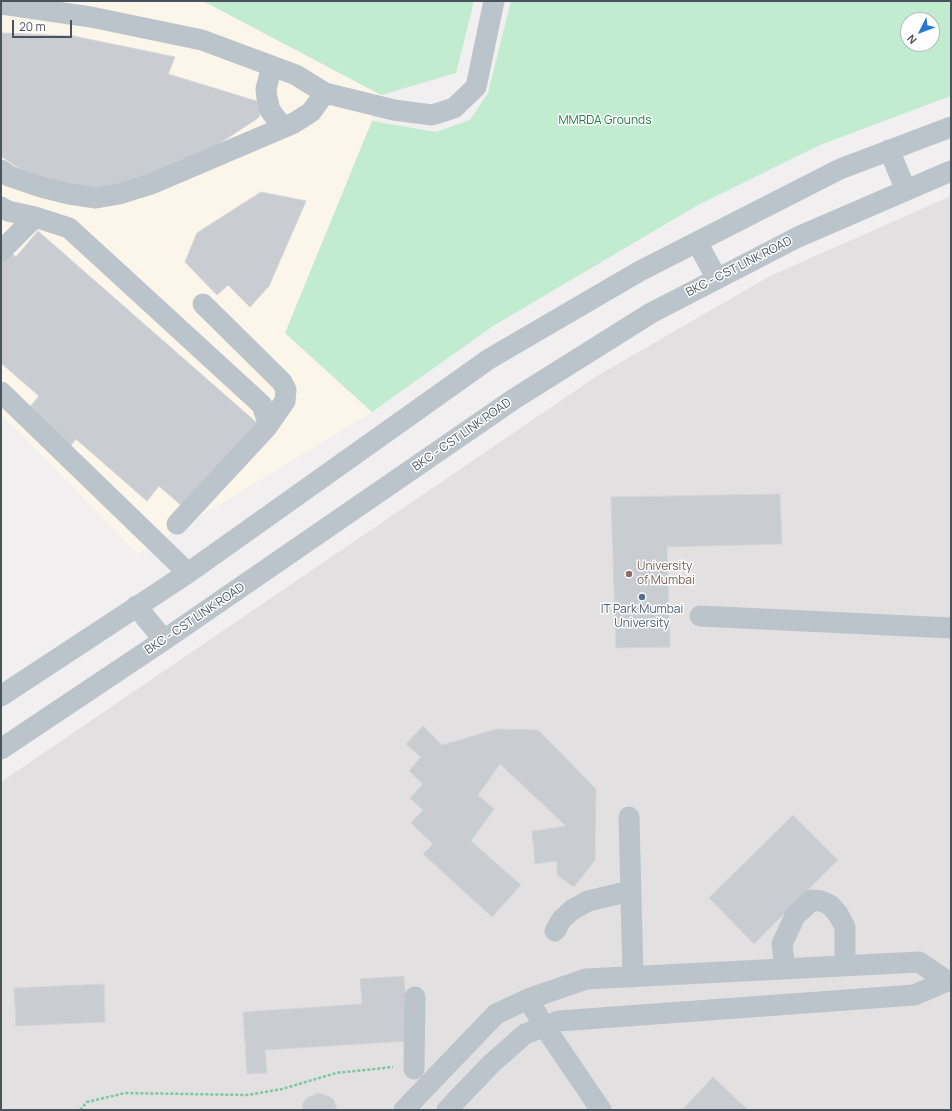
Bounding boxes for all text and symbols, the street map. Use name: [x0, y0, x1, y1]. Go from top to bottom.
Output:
scale bar: [14, 12, 74, 38]
north arrow: [900, 12, 940, 52]
text: 20 m: [19, 18, 46, 35]
text: N: [903, 32, 920, 48]
park label: MMRDA Grounds: [559, 114, 651, 128]
street label: BKC - CST LINK ROAD: [684, 234, 794, 300]
street label: BKC - CST LINK ROAD: [410, 396, 514, 474]
place label: University of Mumbai: [637, 560, 695, 588]
marker: University of Mumbai: [624, 569, 634, 579]
street label: BKC - CST LINK ROAD: [142, 580, 248, 658]
marker: IT Park Mumbai University: [637, 592, 647, 602]
place label: IT Park Mumbai University: [601, 603, 683, 631]

